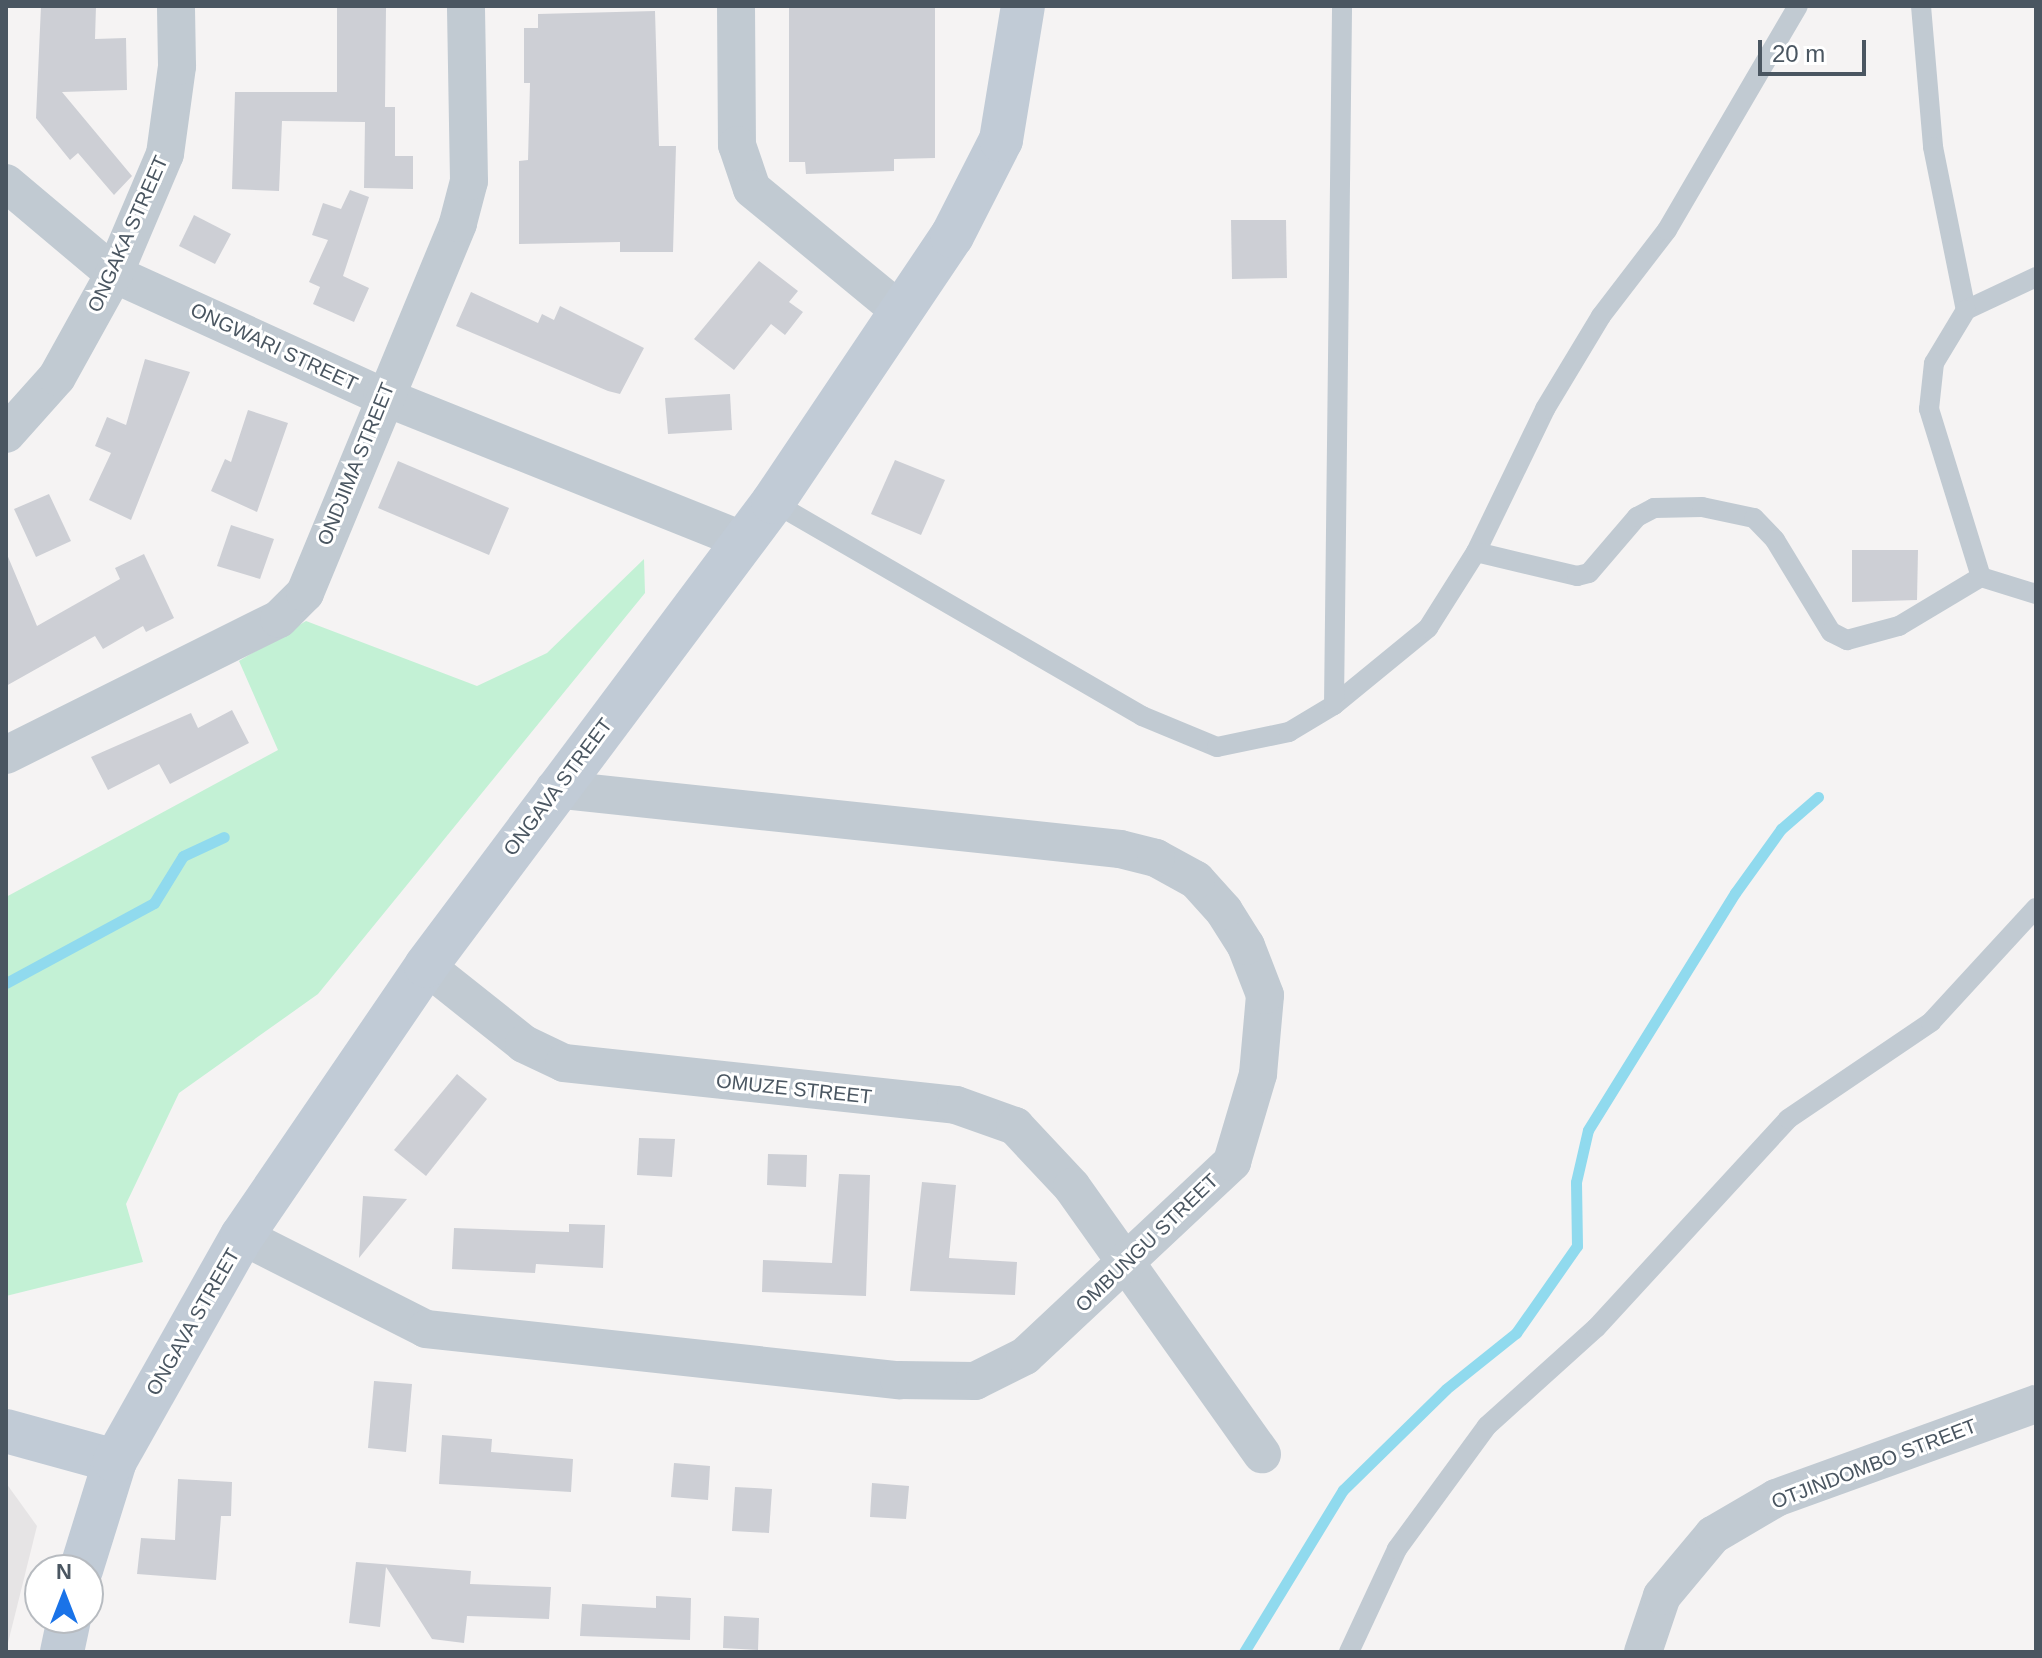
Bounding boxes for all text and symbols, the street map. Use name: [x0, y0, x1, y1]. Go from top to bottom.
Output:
scale bar: [1762, 24, 1870, 74]
text: 20 m: [1772, 40, 1825, 67]
street label: ONGAKA STREET: [82, 151, 174, 317]
street label: ONGWARI STREET: [187, 298, 361, 396]
street label: ONDJIMA STREET: [312, 379, 400, 549]
street label: ONGAVA STREET: [498, 713, 618, 861]
street label: OMUZE STREET: [715, 1069, 873, 1109]
street label: OMBUNGU STREET: [1071, 1169, 1223, 1317]
street label: ONGAVA STREET: [141, 1244, 245, 1400]
street label: OTJINDOMBO STREET: [1768, 1414, 1980, 1514]
north arrow: [24, 1554, 104, 1634]
text: N: [56, 1559, 72, 1584]

